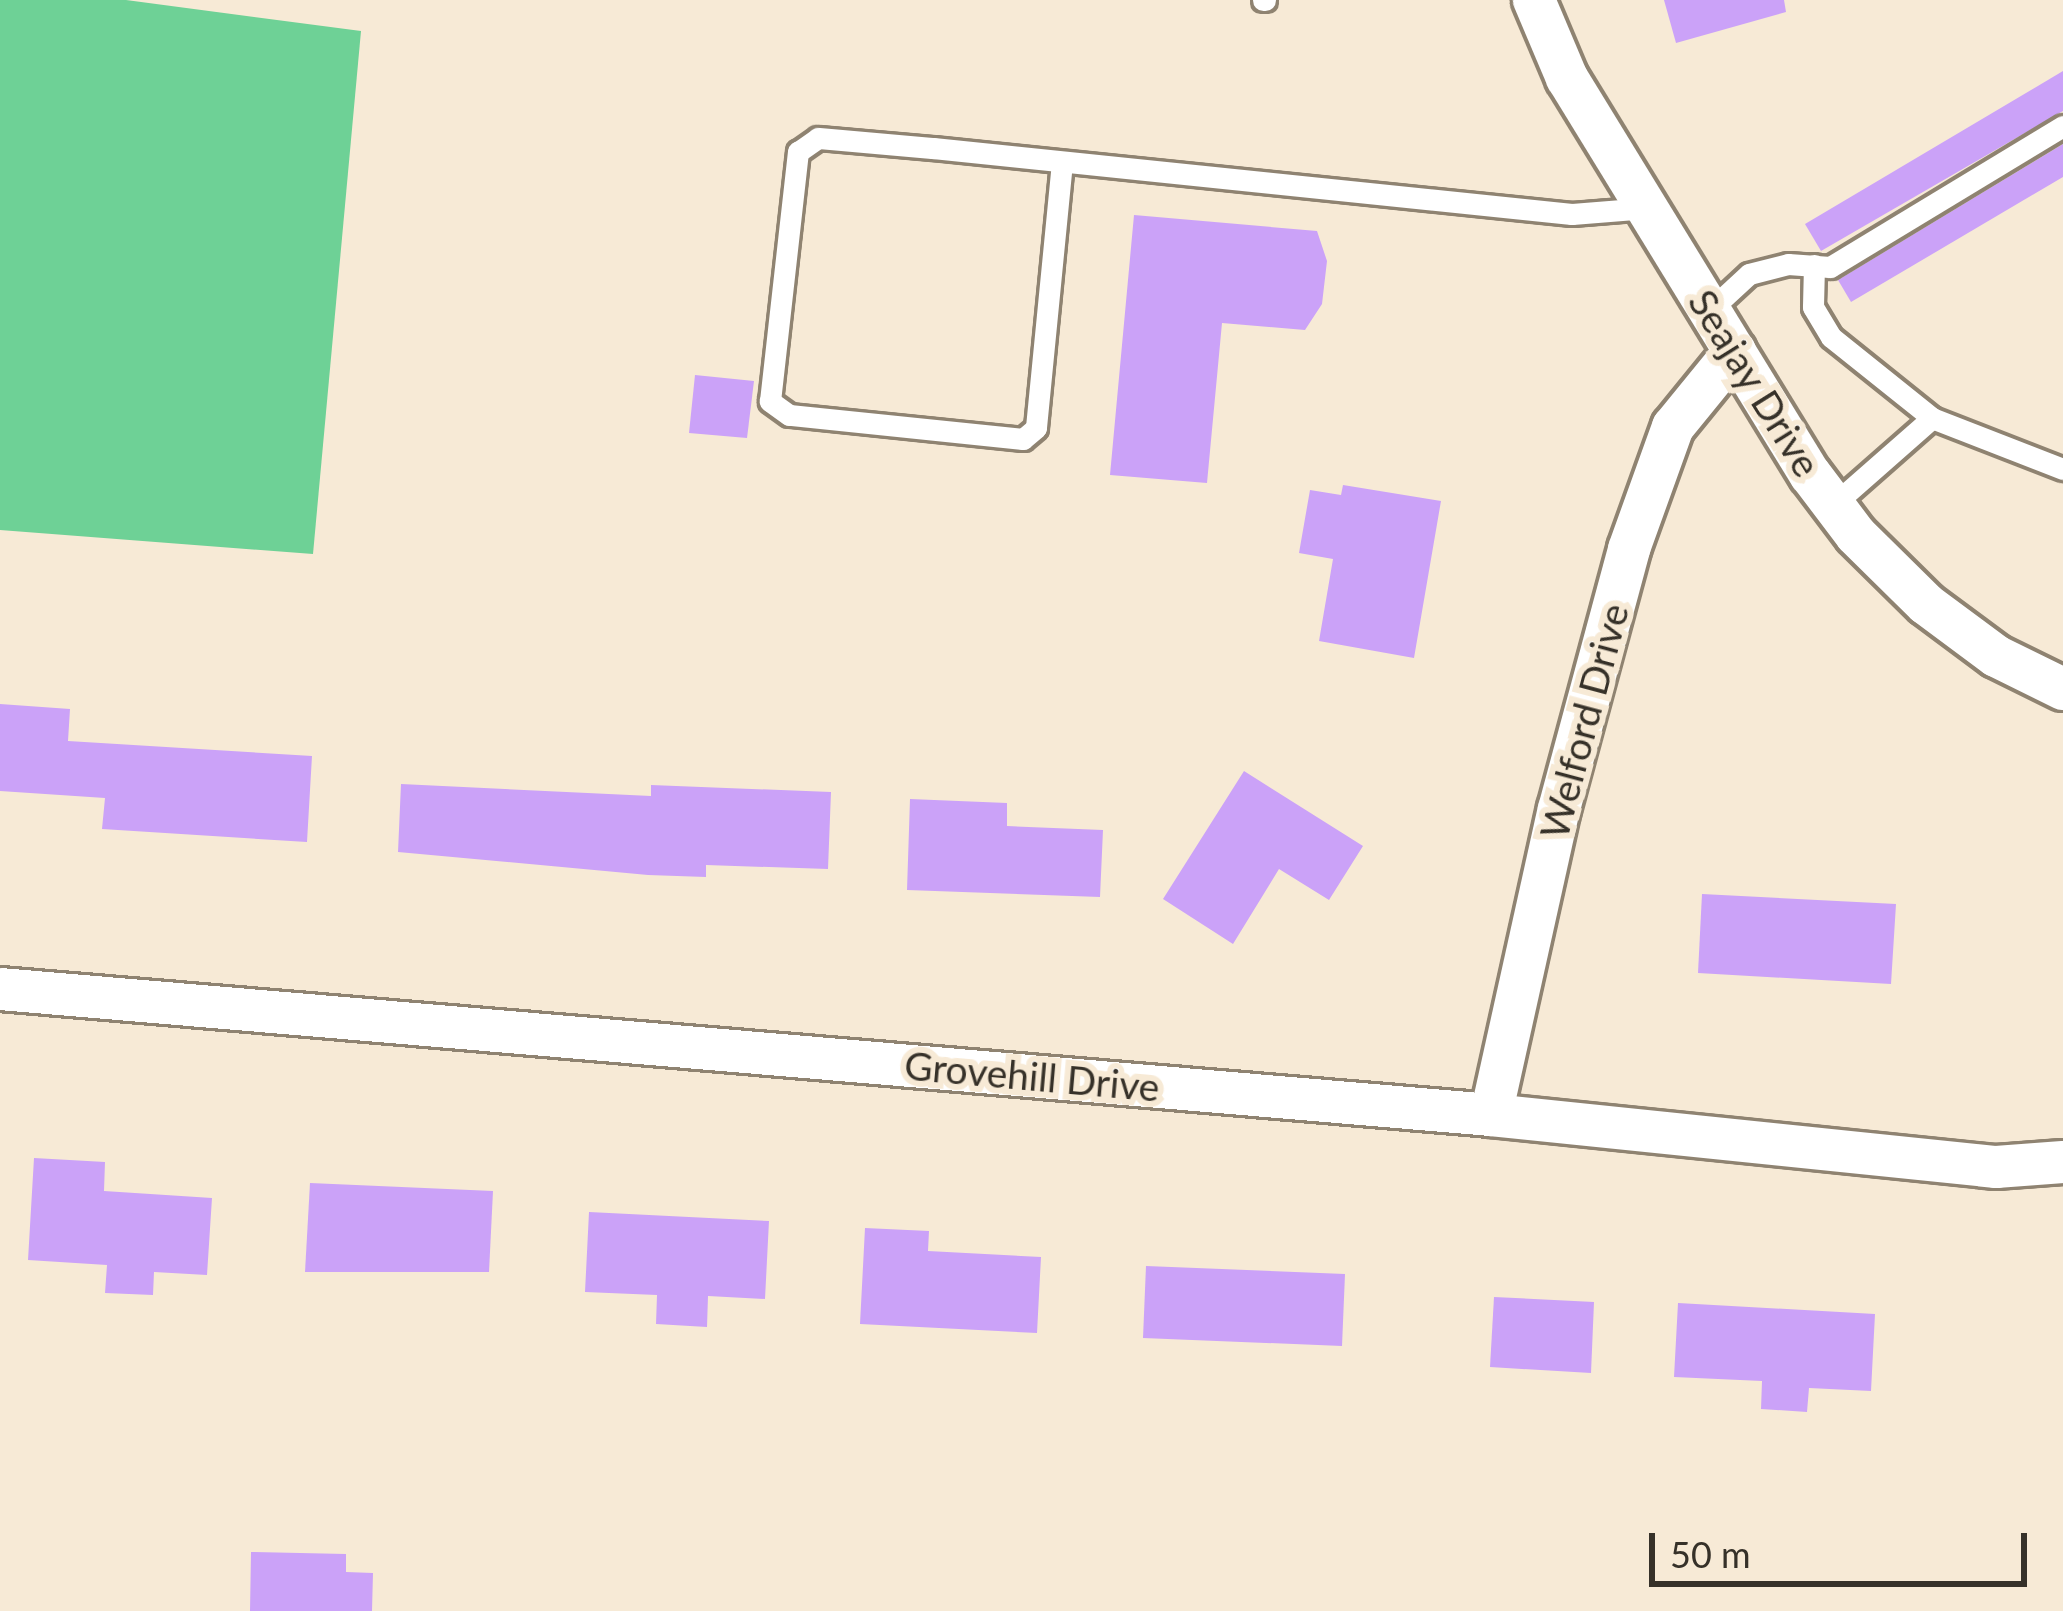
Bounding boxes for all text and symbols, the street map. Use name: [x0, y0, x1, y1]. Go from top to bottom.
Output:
street label: Seajay Drive: [1679, 281, 1831, 485]
street label: Welford Drive: [1530, 598, 1638, 844]
street label: Grovehill Drive: [903, 1042, 1161, 1110]
scale bar: [1655, 1509, 2033, 1583]
text: 50 m: [1670, 1532, 1751, 1576]

